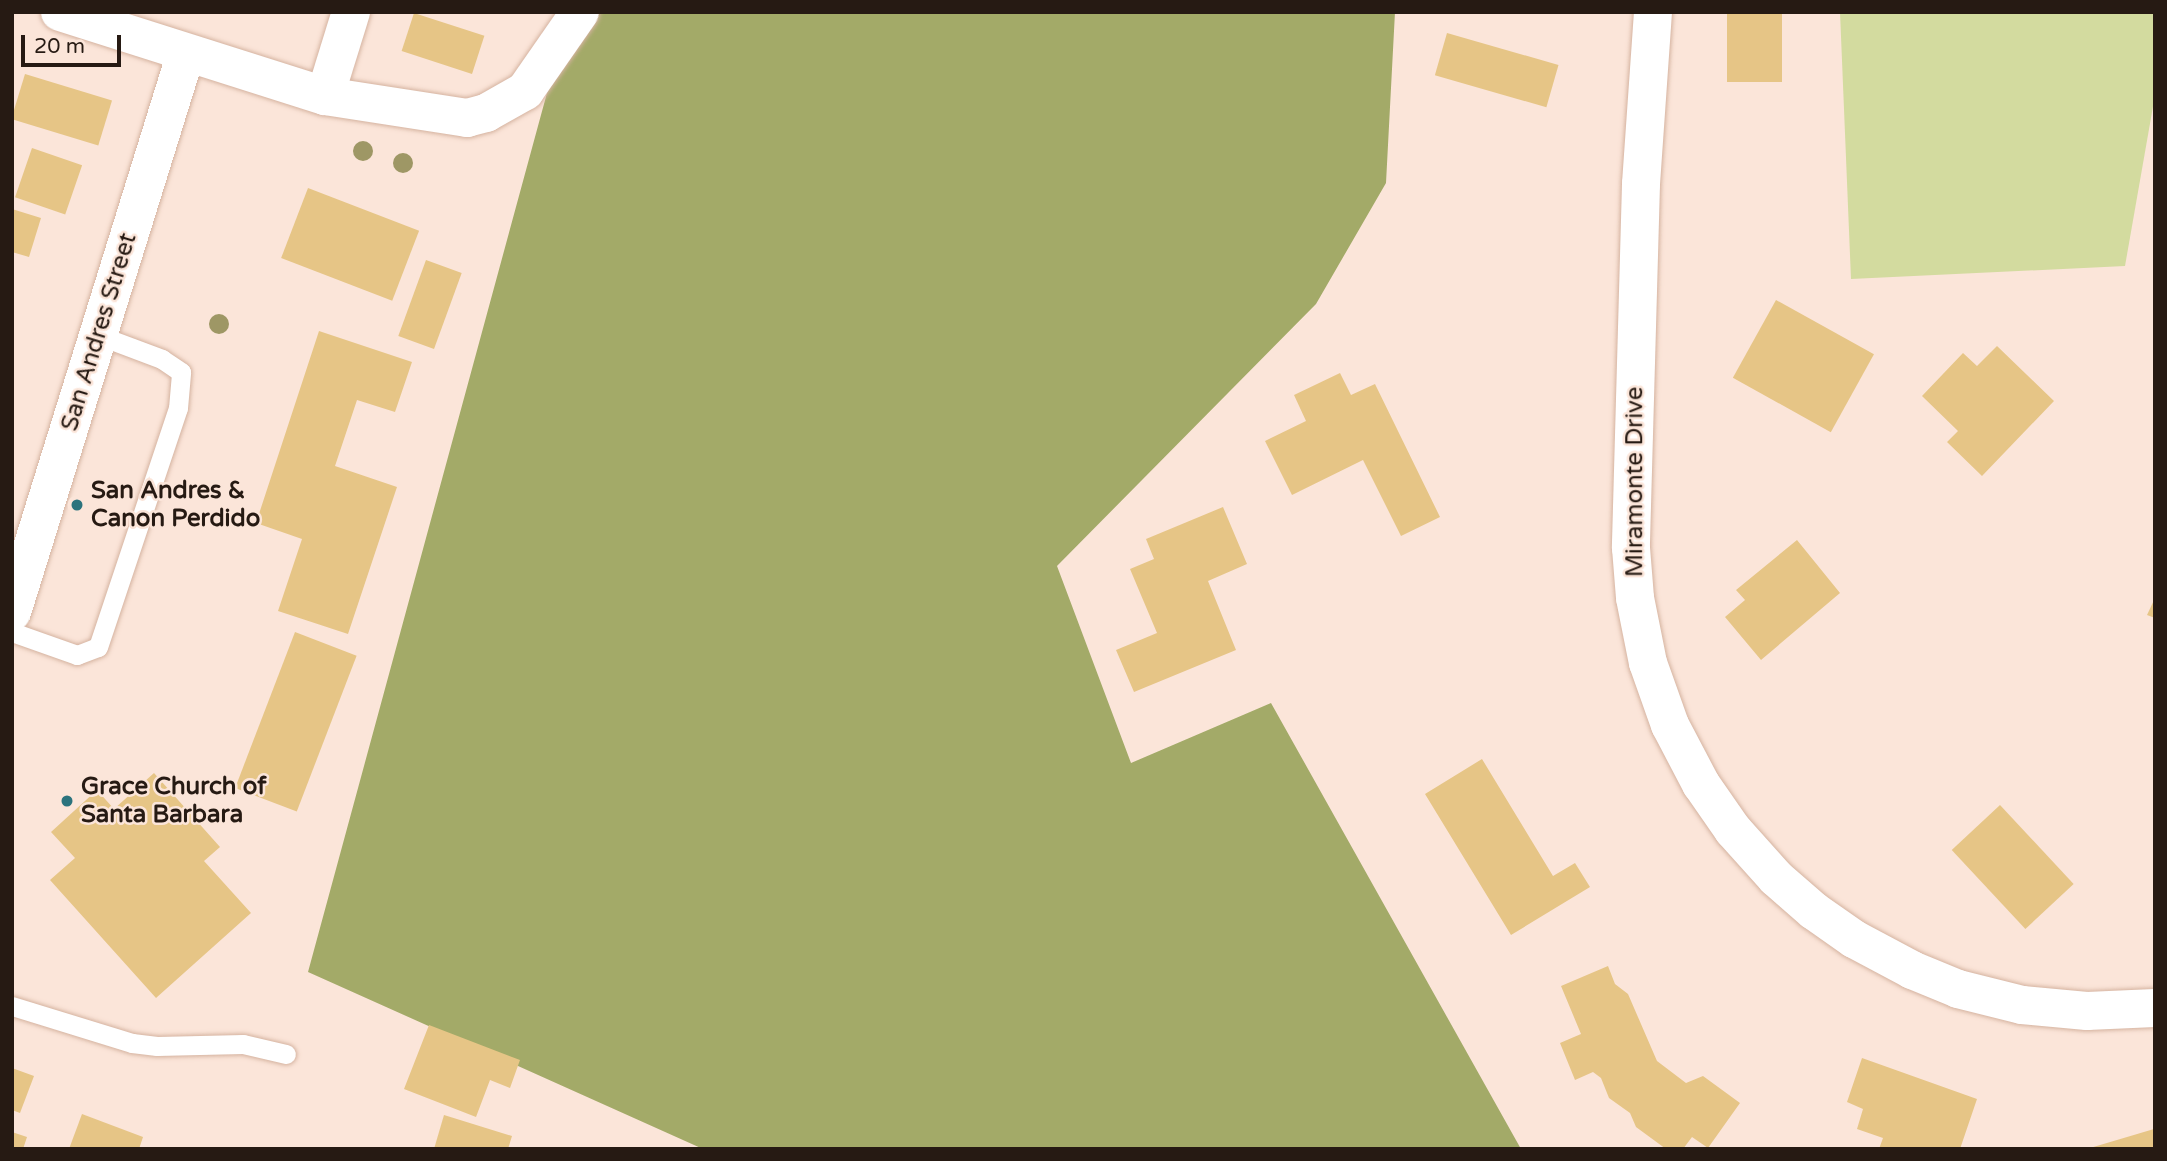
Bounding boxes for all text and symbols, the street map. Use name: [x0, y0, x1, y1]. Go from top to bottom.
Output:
scale bar: [24, 21, 124, 65]
text: 20 m: [34, 34, 85, 59]
street label: San Andres Street: [55, 230, 143, 434]
street label: Miramonte Drive: [1621, 387, 1649, 577]
place label: San Andres & Canon Perdido: [91, 477, 260, 533]
marker: San Andres & Canon Perdido: [69, 497, 85, 513]
place label: Grace Church of Santa Barbara: [81, 773, 266, 829]
marker: Grace Church of Santa Barbara: [59, 793, 75, 809]

